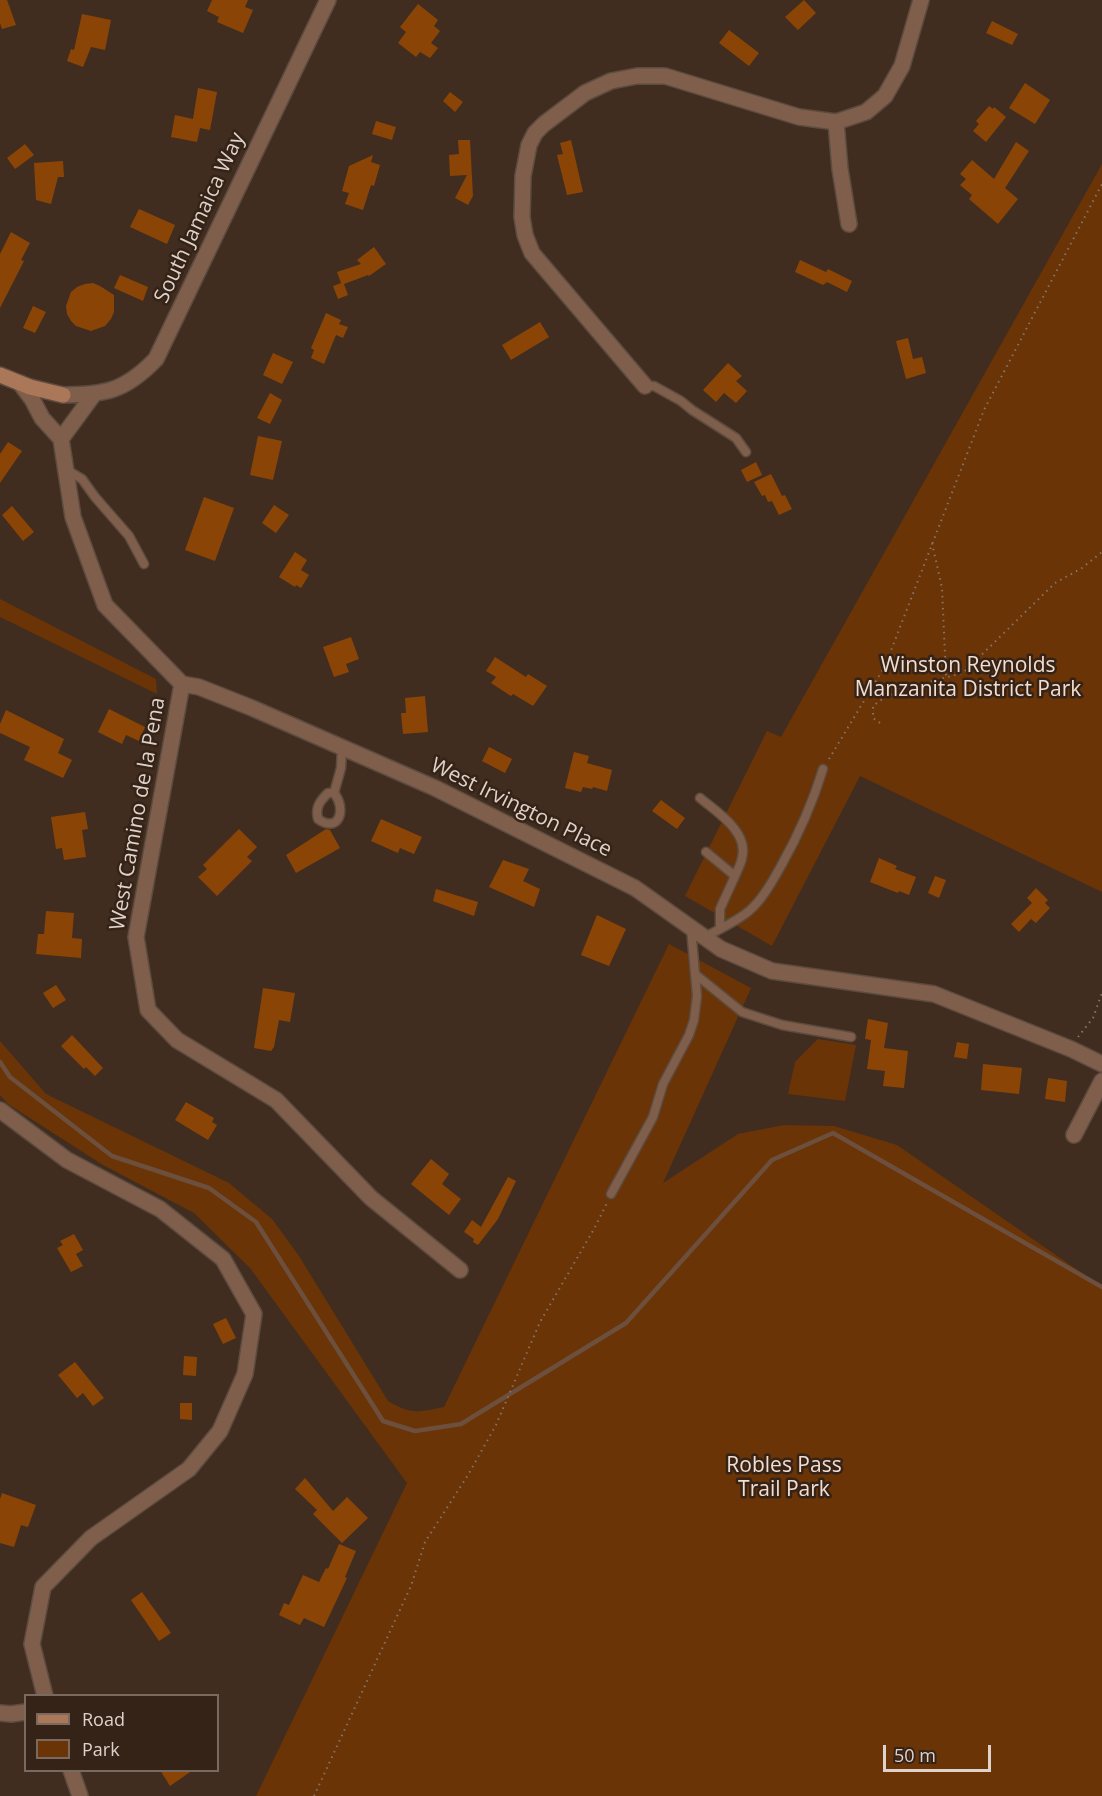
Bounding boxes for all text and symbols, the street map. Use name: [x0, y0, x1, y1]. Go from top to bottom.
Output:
street label: South Jamaica Way: [149, 129, 251, 307]
park label: Winston Reynolds Manzanita District Park: [855, 653, 1081, 703]
street label: West Camino de la Pena: [105, 695, 171, 933]
street label: West Irvington Place: [426, 753, 616, 863]
park label: Robles Pass Trail Park: [726, 1453, 842, 1503]
legend: [24, 1694, 219, 1772]
text: Road: [82, 1707, 125, 1731]
scale bar: [886, 1733, 994, 1771]
text: Park: [82, 1737, 120, 1761]
text: 50 m: [894, 1743, 936, 1767]

